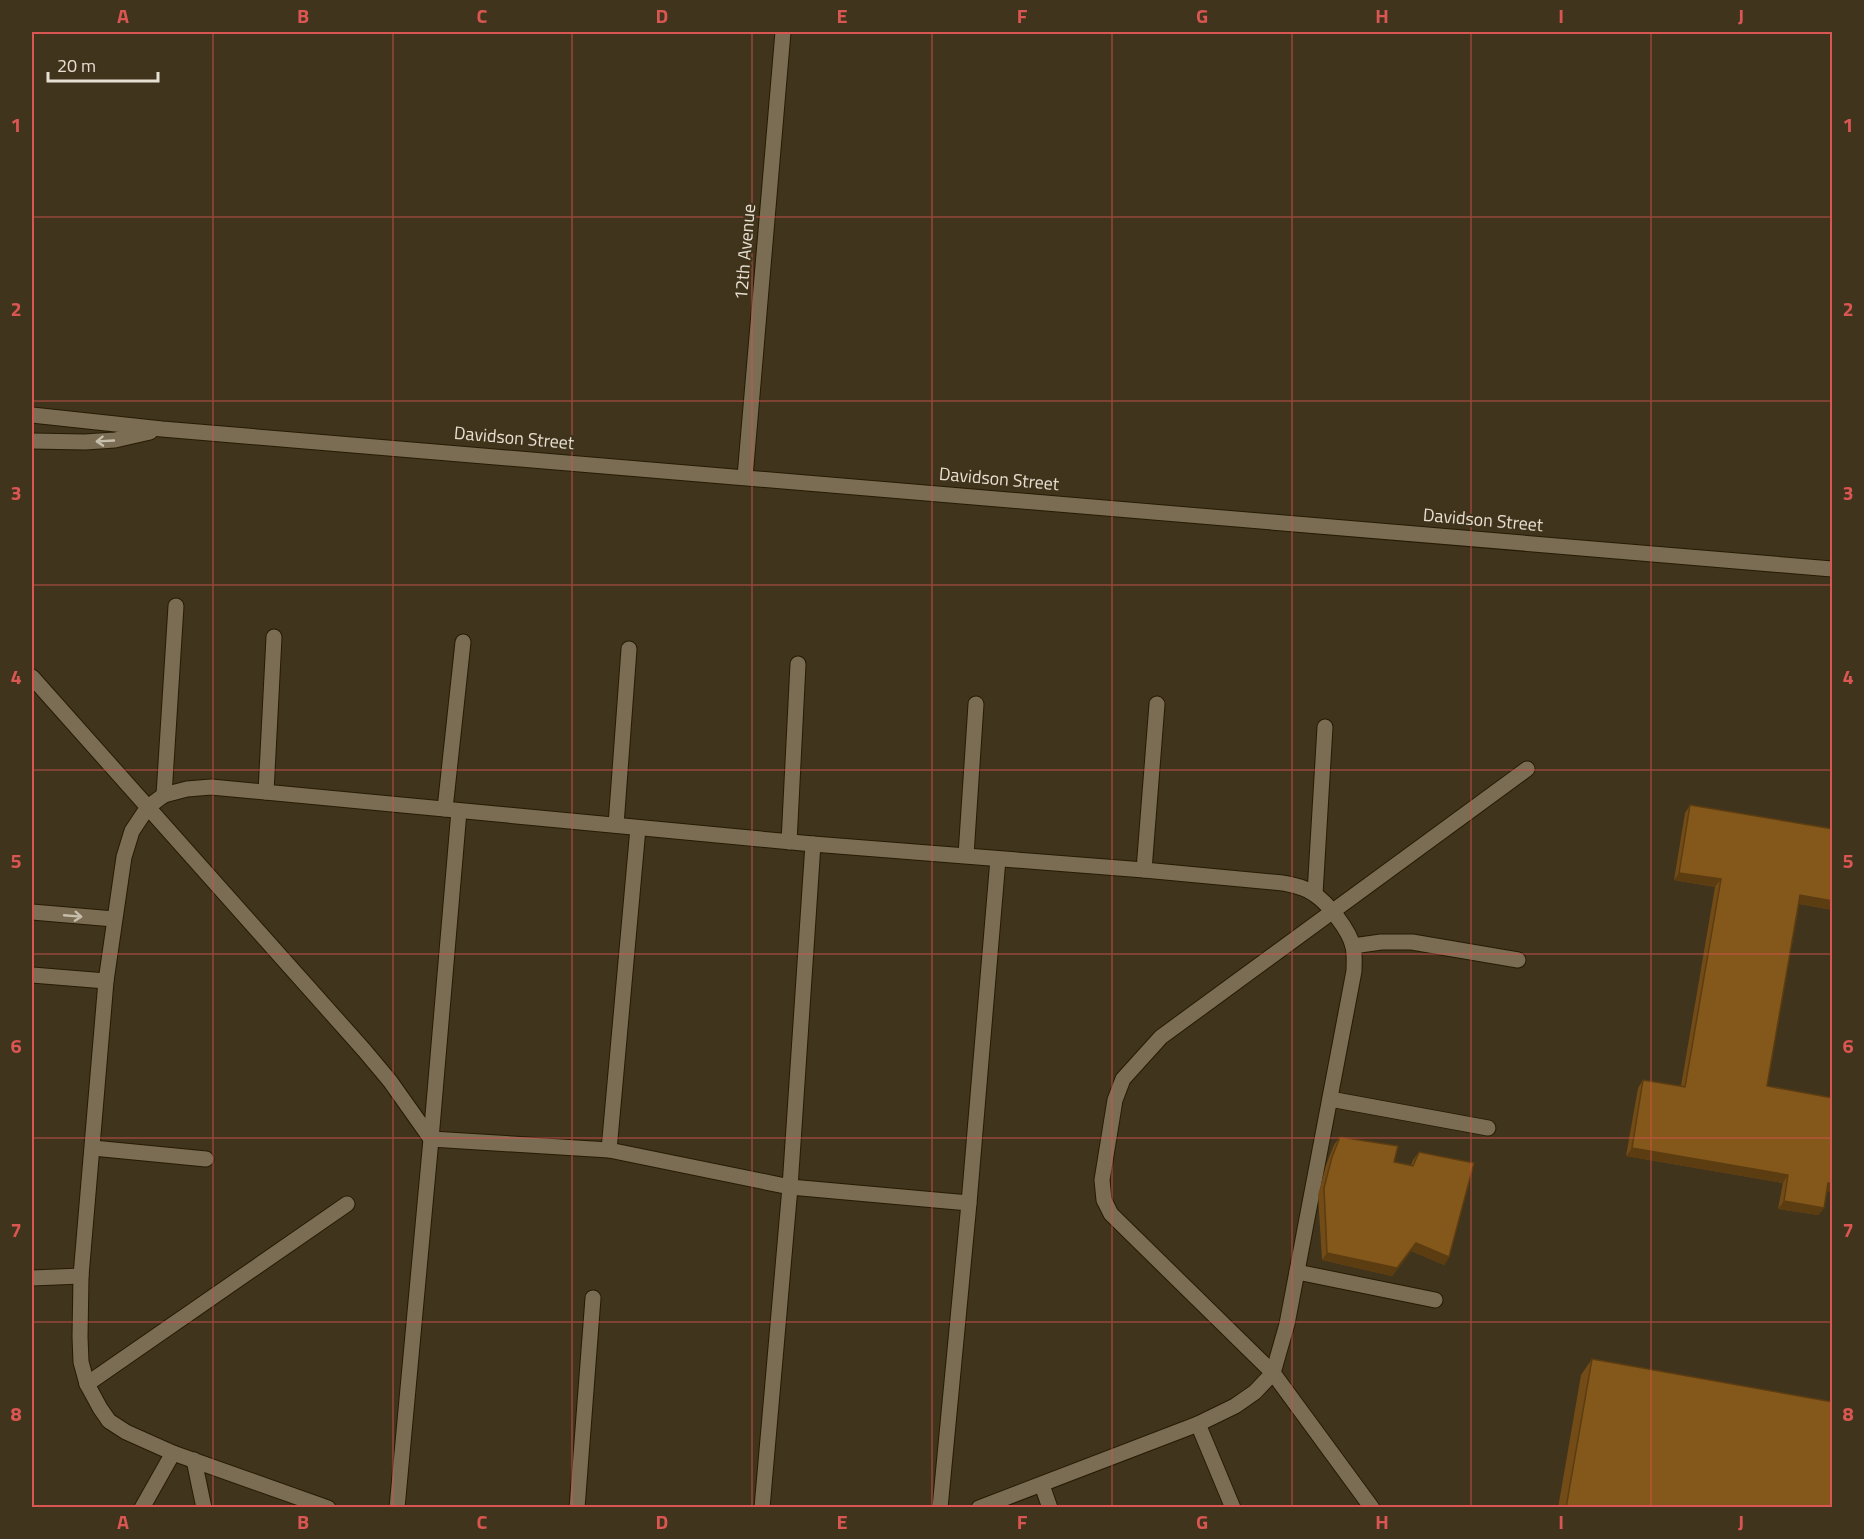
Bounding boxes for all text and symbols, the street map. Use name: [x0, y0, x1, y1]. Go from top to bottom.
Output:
text: A: [117, 0, 129, 31]
text: B: [297, 0, 309, 31]
text: C: [477, 0, 488, 31]
text: D: [656, 0, 668, 31]
text: E: [836, 0, 848, 31]
text: F: [1017, 0, 1028, 31]
text: G: [1196, 0, 1208, 31]
text: H: [1375, 0, 1389, 31]
text: I: [1558, 0, 1564, 31]
text: J: [1738, 0, 1744, 31]
scale bar: [48, 45, 158, 83]
text: 20 m: [57, 52, 96, 79]
text: 1: [10, 109, 22, 140]
text: 1: [1842, 109, 1854, 140]
street label: 12th Avenue: [727, 203, 762, 301]
text: 2: [10, 293, 22, 324]
text: 2: [1842, 293, 1854, 324]
street label: Davidson Street: [453, 419, 576, 456]
one-way arrow: [95, 435, 115, 446]
street label: Davidson Street: [938, 460, 1061, 497]
text: 3: [10, 477, 22, 508]
text: 3: [1842, 477, 1854, 508]
street label: Davidson Street: [1422, 501, 1545, 538]
text: 4: [10, 661, 22, 692]
text: 4: [1842, 661, 1854, 692]
text: 5: [10, 845, 22, 876]
text: 5: [1842, 845, 1854, 876]
one-way arrow: [62, 911, 82, 922]
text: 6: [10, 1030, 22, 1061]
text: 6: [1842, 1030, 1854, 1061]
text: 7: [10, 1214, 22, 1245]
text: 7: [1842, 1214, 1854, 1245]
text: 8: [10, 1398, 22, 1429]
text: 8: [1842, 1398, 1854, 1429]
text: A: [117, 1506, 129, 1537]
text: B: [297, 1506, 309, 1537]
text: C: [477, 1506, 488, 1537]
text: D: [656, 1506, 668, 1537]
text: E: [836, 1506, 848, 1537]
text: F: [1017, 1506, 1028, 1537]
text: G: [1196, 1506, 1208, 1537]
text: H: [1375, 1506, 1389, 1537]
text: I: [1558, 1506, 1564, 1537]
text: J: [1738, 1506, 1744, 1537]

